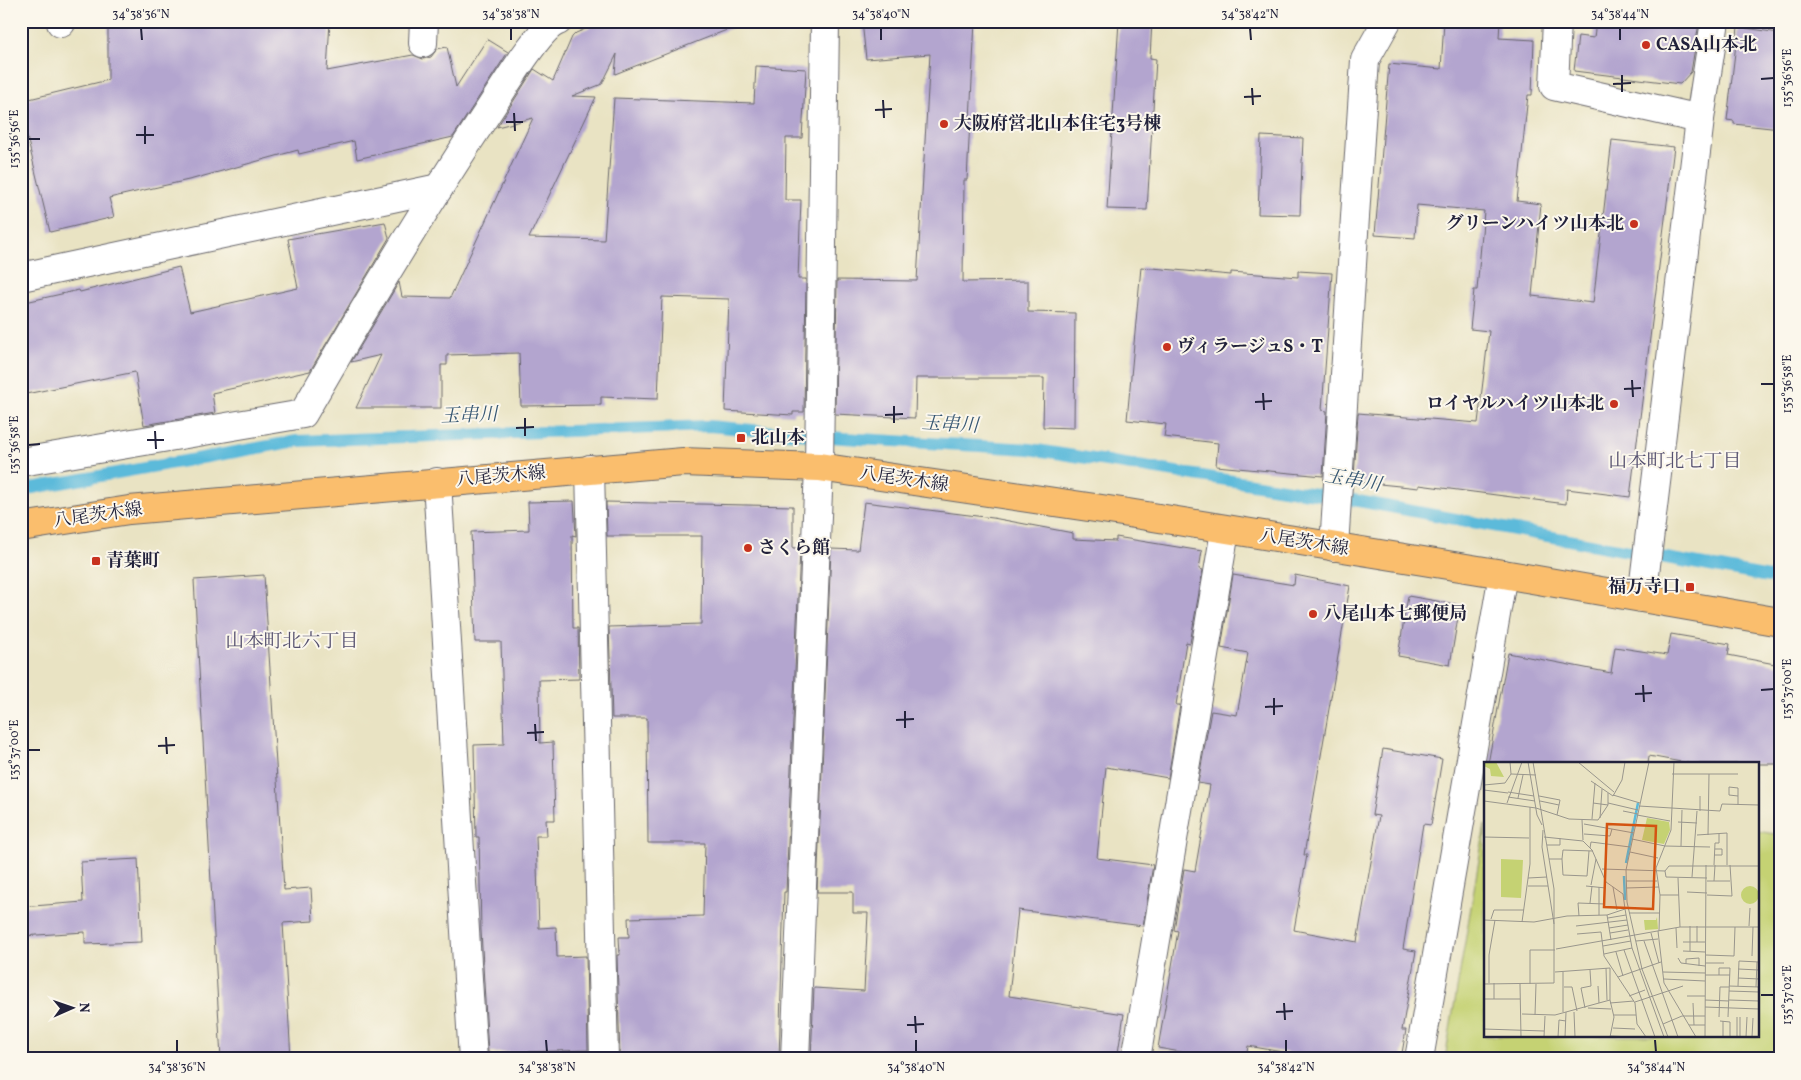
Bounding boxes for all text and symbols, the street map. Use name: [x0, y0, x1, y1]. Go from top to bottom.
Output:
text: 34°38'36"N: [112, 7, 170, 23]
text: 34°38'38"N: [482, 7, 540, 23]
text: 34°38'40"N: [852, 7, 910, 23]
text: 34°38'42"N: [1221, 7, 1279, 23]
text: 34°38'44"N: [1591, 7, 1649, 23]
place label: CASA山本北: [1656, 33, 1757, 58]
marker: CASA山本北: [1640, 39, 1652, 51]
text: 135°36'56"E: [1780, 49, 1796, 107]
text: 135°36'56"E: [7, 110, 23, 168]
place label: 大阪府営北山本住宅3号棟: [954, 112, 1161, 137]
marker: 大阪府営北山本住宅3号棟: [938, 118, 950, 130]
place label: グリーンハイツ山本北: [1446, 212, 1624, 237]
marker: グリーンハイツ山本北: [1628, 218, 1640, 230]
place label: ヴィラージュS・T: [1177, 335, 1323, 360]
marker: ヴィラージュS・T: [1161, 341, 1173, 353]
text: 135°36'58"E: [1780, 355, 1796, 413]
place label: ロイヤルハイツ山本北: [1426, 392, 1604, 417]
marker: ロイヤルハイツ山本北: [1608, 398, 1620, 410]
water label: 玉串川: [440, 402, 500, 430]
water label: 玉串川: [921, 411, 981, 440]
text: 135°36'58"E: [7, 416, 23, 474]
place label: 北山本: [751, 426, 805, 451]
marker: 北山本: [735, 432, 747, 444]
district label: 山本町北七丁目: [1608, 449, 1742, 475]
street label: 八尾茨木線: [455, 461, 547, 493]
street label: 八尾茨木線: [858, 461, 950, 499]
water label: 玉串川: [1323, 463, 1385, 499]
street label: 八尾茨木線: [52, 497, 144, 535]
street label: 八尾茨木線: [1258, 524, 1350, 562]
place label: さくら館: [758, 536, 830, 561]
marker: さくら館: [742, 542, 754, 554]
place label: 青葉町: [106, 549, 160, 574]
marker: 青葉町: [90, 555, 102, 567]
place label: 福万寺口: [1608, 575, 1680, 600]
marker: 福万寺口: [1684, 581, 1696, 593]
place label: 八尾山本七郵便局: [1323, 602, 1467, 627]
marker: 八尾山本七郵便局: [1307, 608, 1319, 620]
district label: 山本町北六丁目: [225, 629, 359, 655]
text: 135°37'00"E: [1780, 659, 1796, 719]
text: 135°37'00"E: [7, 720, 23, 780]
inset map: [1484, 762, 1758, 1038]
text: 135°37'02"E: [1780, 965, 1796, 1025]
north arrow: [48, 982, 98, 1032]
text: N: [74, 1002, 93, 1013]
text: 34°38'36"N: [148, 1060, 206, 1076]
text: 34°38'38"N: [518, 1060, 576, 1076]
text: 34°38'40"N: [887, 1060, 945, 1076]
text: 34°38'42"N: [1257, 1060, 1315, 1076]
text: 34°38'44"N: [1627, 1060, 1685, 1076]

